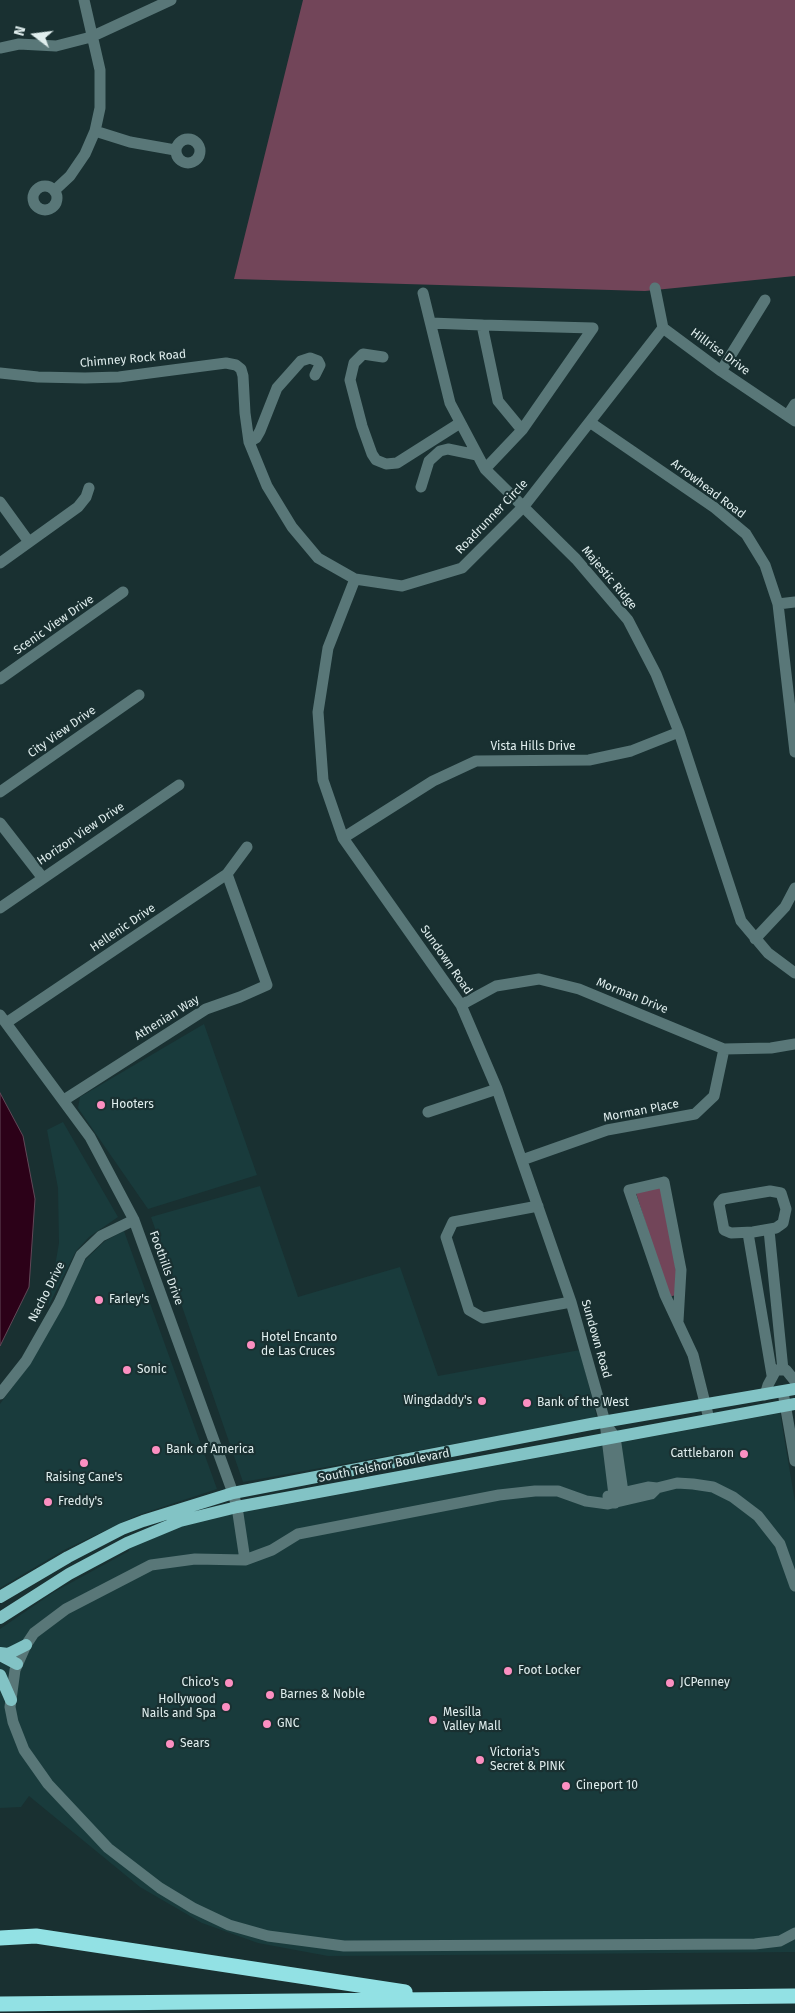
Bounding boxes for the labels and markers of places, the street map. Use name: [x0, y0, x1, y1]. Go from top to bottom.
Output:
place label: Hooters: [111, 1098, 154, 1112]
marker: Hooters: [95, 1099, 107, 1111]
place label: Farley's: [109, 1293, 149, 1307]
marker: Farley's: [93, 1294, 105, 1306]
place label: Hotel Encanto de Las Cruces: [261, 1331, 337, 1359]
marker: Hotel Encanto de Las Cruces: [245, 1339, 257, 1351]
place label: Sonic: [137, 1363, 167, 1377]
marker: Sonic: [121, 1364, 133, 1376]
place label: Wingdaddy's: [404, 1394, 472, 1408]
marker: Wingdaddy's: [476, 1395, 488, 1407]
place label: Bank of the West: [537, 1396, 629, 1410]
marker: Bank of the West: [521, 1397, 533, 1409]
place label: Bank of America: [166, 1443, 254, 1457]
marker: Bank of America: [150, 1444, 162, 1456]
place label: Cattlebaron: [670, 1447, 734, 1461]
marker: Cattlebaron: [738, 1448, 750, 1460]
marker: Raising Cane's: [78, 1457, 90, 1469]
place label: Raising Cane's: [45, 1471, 123, 1485]
place label: Freddy's: [58, 1495, 103, 1509]
marker: Freddy's: [42, 1496, 54, 1508]
place label: Foot Locker: [518, 1664, 581, 1678]
marker: Foot Locker: [502, 1665, 514, 1677]
place label: Chico's: [181, 1676, 219, 1690]
place label: JCPenney: [680, 1676, 730, 1690]
marker: Chico's: [223, 1677, 235, 1689]
marker: JCPenney: [664, 1677, 676, 1689]
place label: Barnes & Noble: [280, 1688, 365, 1702]
marker: Barnes & Noble: [264, 1689, 276, 1701]
place label: Hollywood Nails and Spa: [142, 1693, 216, 1721]
marker: Hollywood Nails and Spa: [220, 1701, 232, 1713]
place label: Mesilla Valley Mall: [443, 1706, 501, 1734]
marker: Mesilla Valley Mall: [427, 1714, 439, 1726]
place label: GNC: [277, 1717, 299, 1731]
marker: GNC: [261, 1718, 273, 1730]
place label: Sears: [180, 1737, 210, 1751]
marker: Sears: [164, 1738, 176, 1750]
place label: Victoria's Secret & PINK: [490, 1746, 565, 1774]
marker: Victoria's Secret & PINK: [474, 1754, 486, 1766]
place label: Cineport 10: [576, 1779, 638, 1793]
marker: Cineport 10: [560, 1780, 572, 1792]

